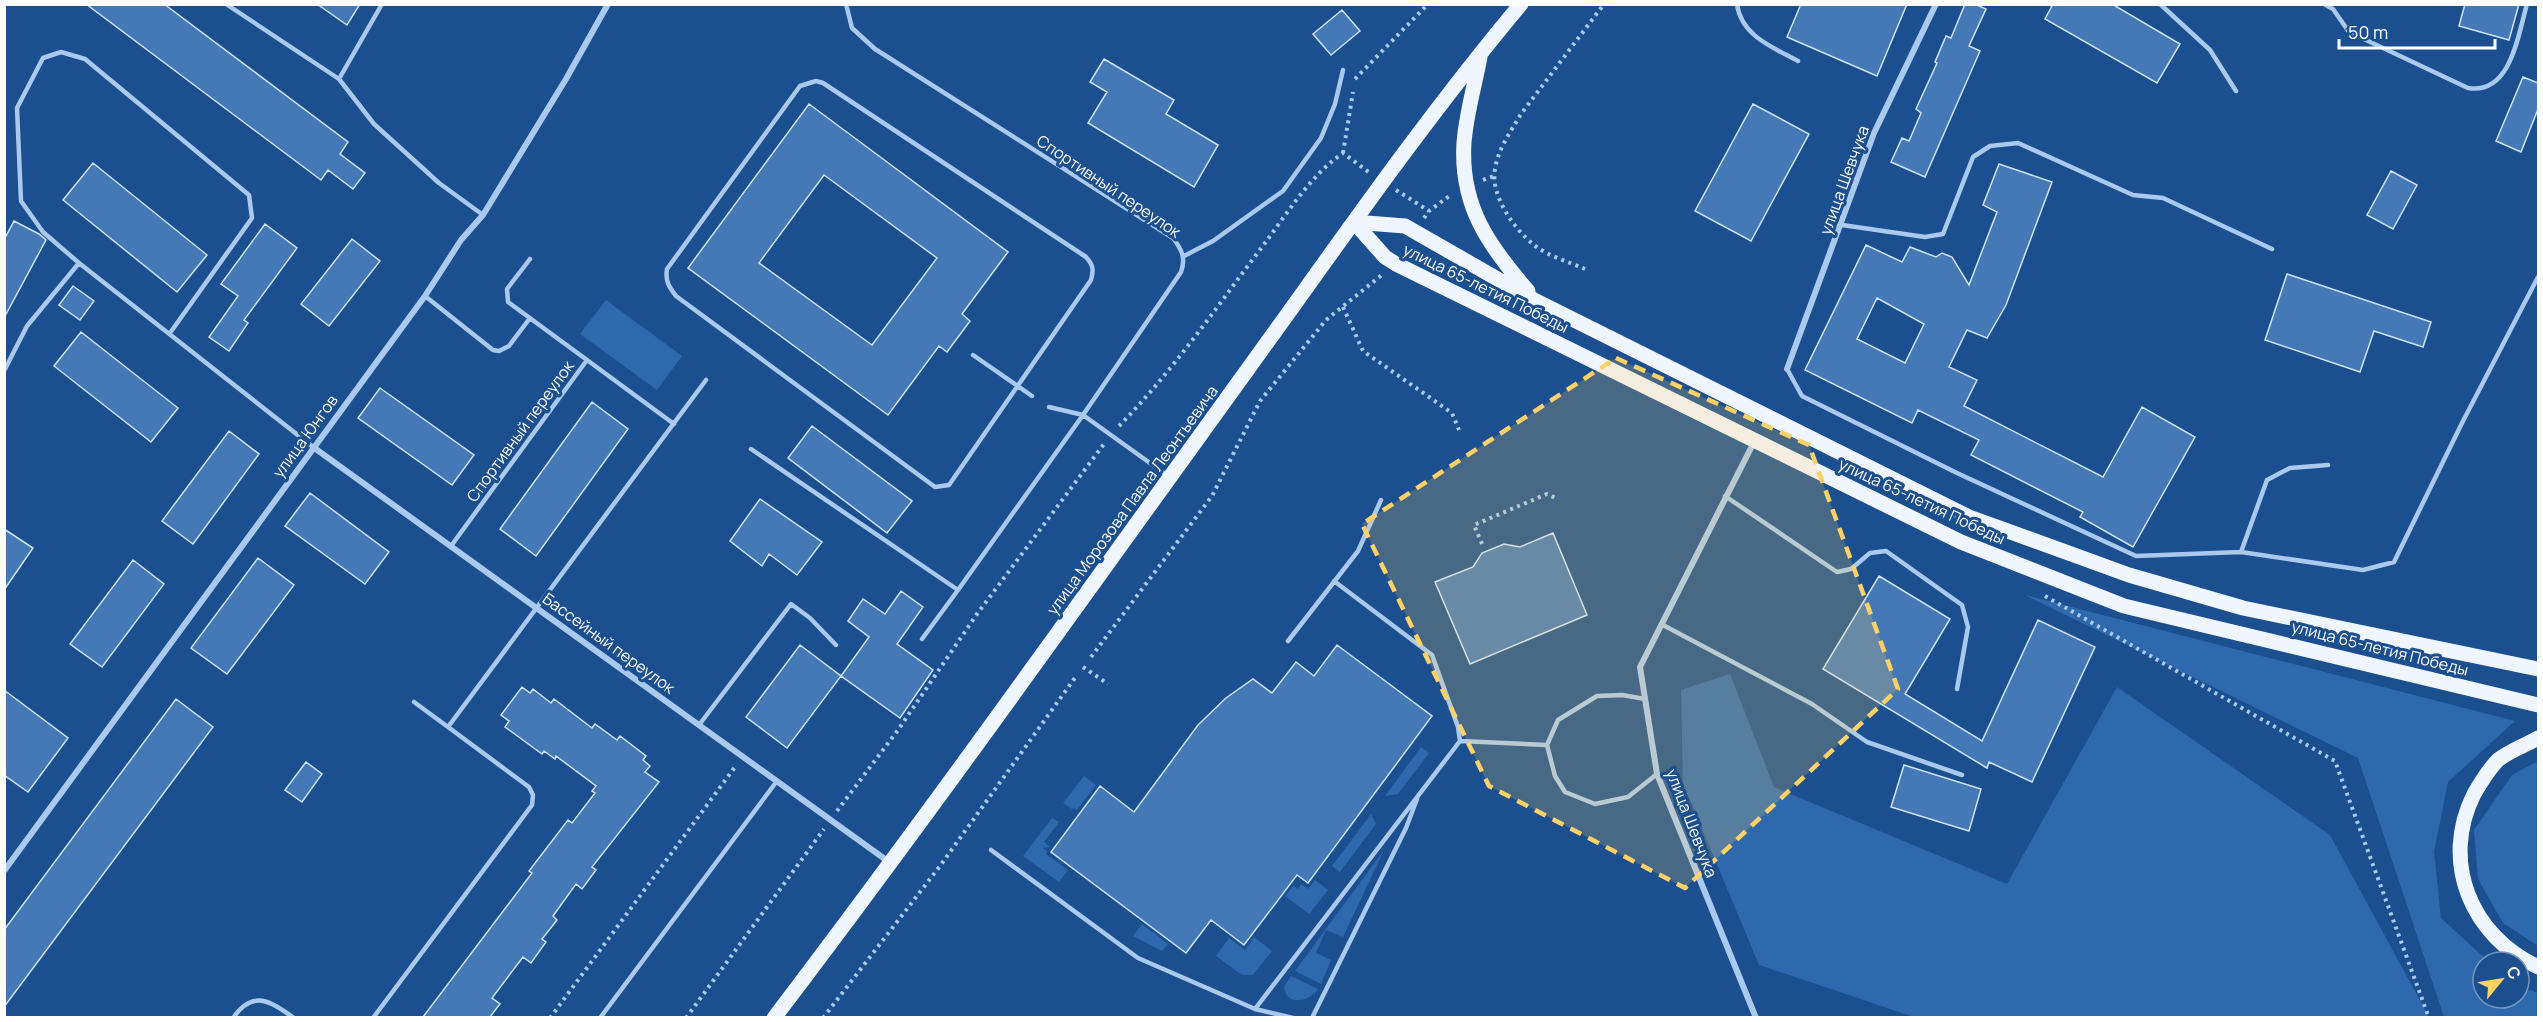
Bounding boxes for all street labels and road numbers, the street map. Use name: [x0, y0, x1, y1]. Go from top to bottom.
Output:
street label: улица Шевчука: [1814, 122, 1874, 238]
street label: Спортивный переулок: [1033, 129, 1186, 243]
street label: улица 65-летия Победы: [1400, 238, 1572, 338]
street label: Спортивный переулок: [461, 355, 579, 506]
street label: улица Морозова Павла Леонтьевича: [1041, 381, 1223, 619]
street label: улица Юнгов: [267, 390, 343, 482]
street label: улица 65-летия Победы: [1835, 453, 2009, 549]
street label: Бассейный переулок: [538, 587, 681, 699]
street label: улица 65-летия Победы: [2289, 615, 2471, 681]
street label: улица Шевчука: [1661, 765, 1723, 881]

